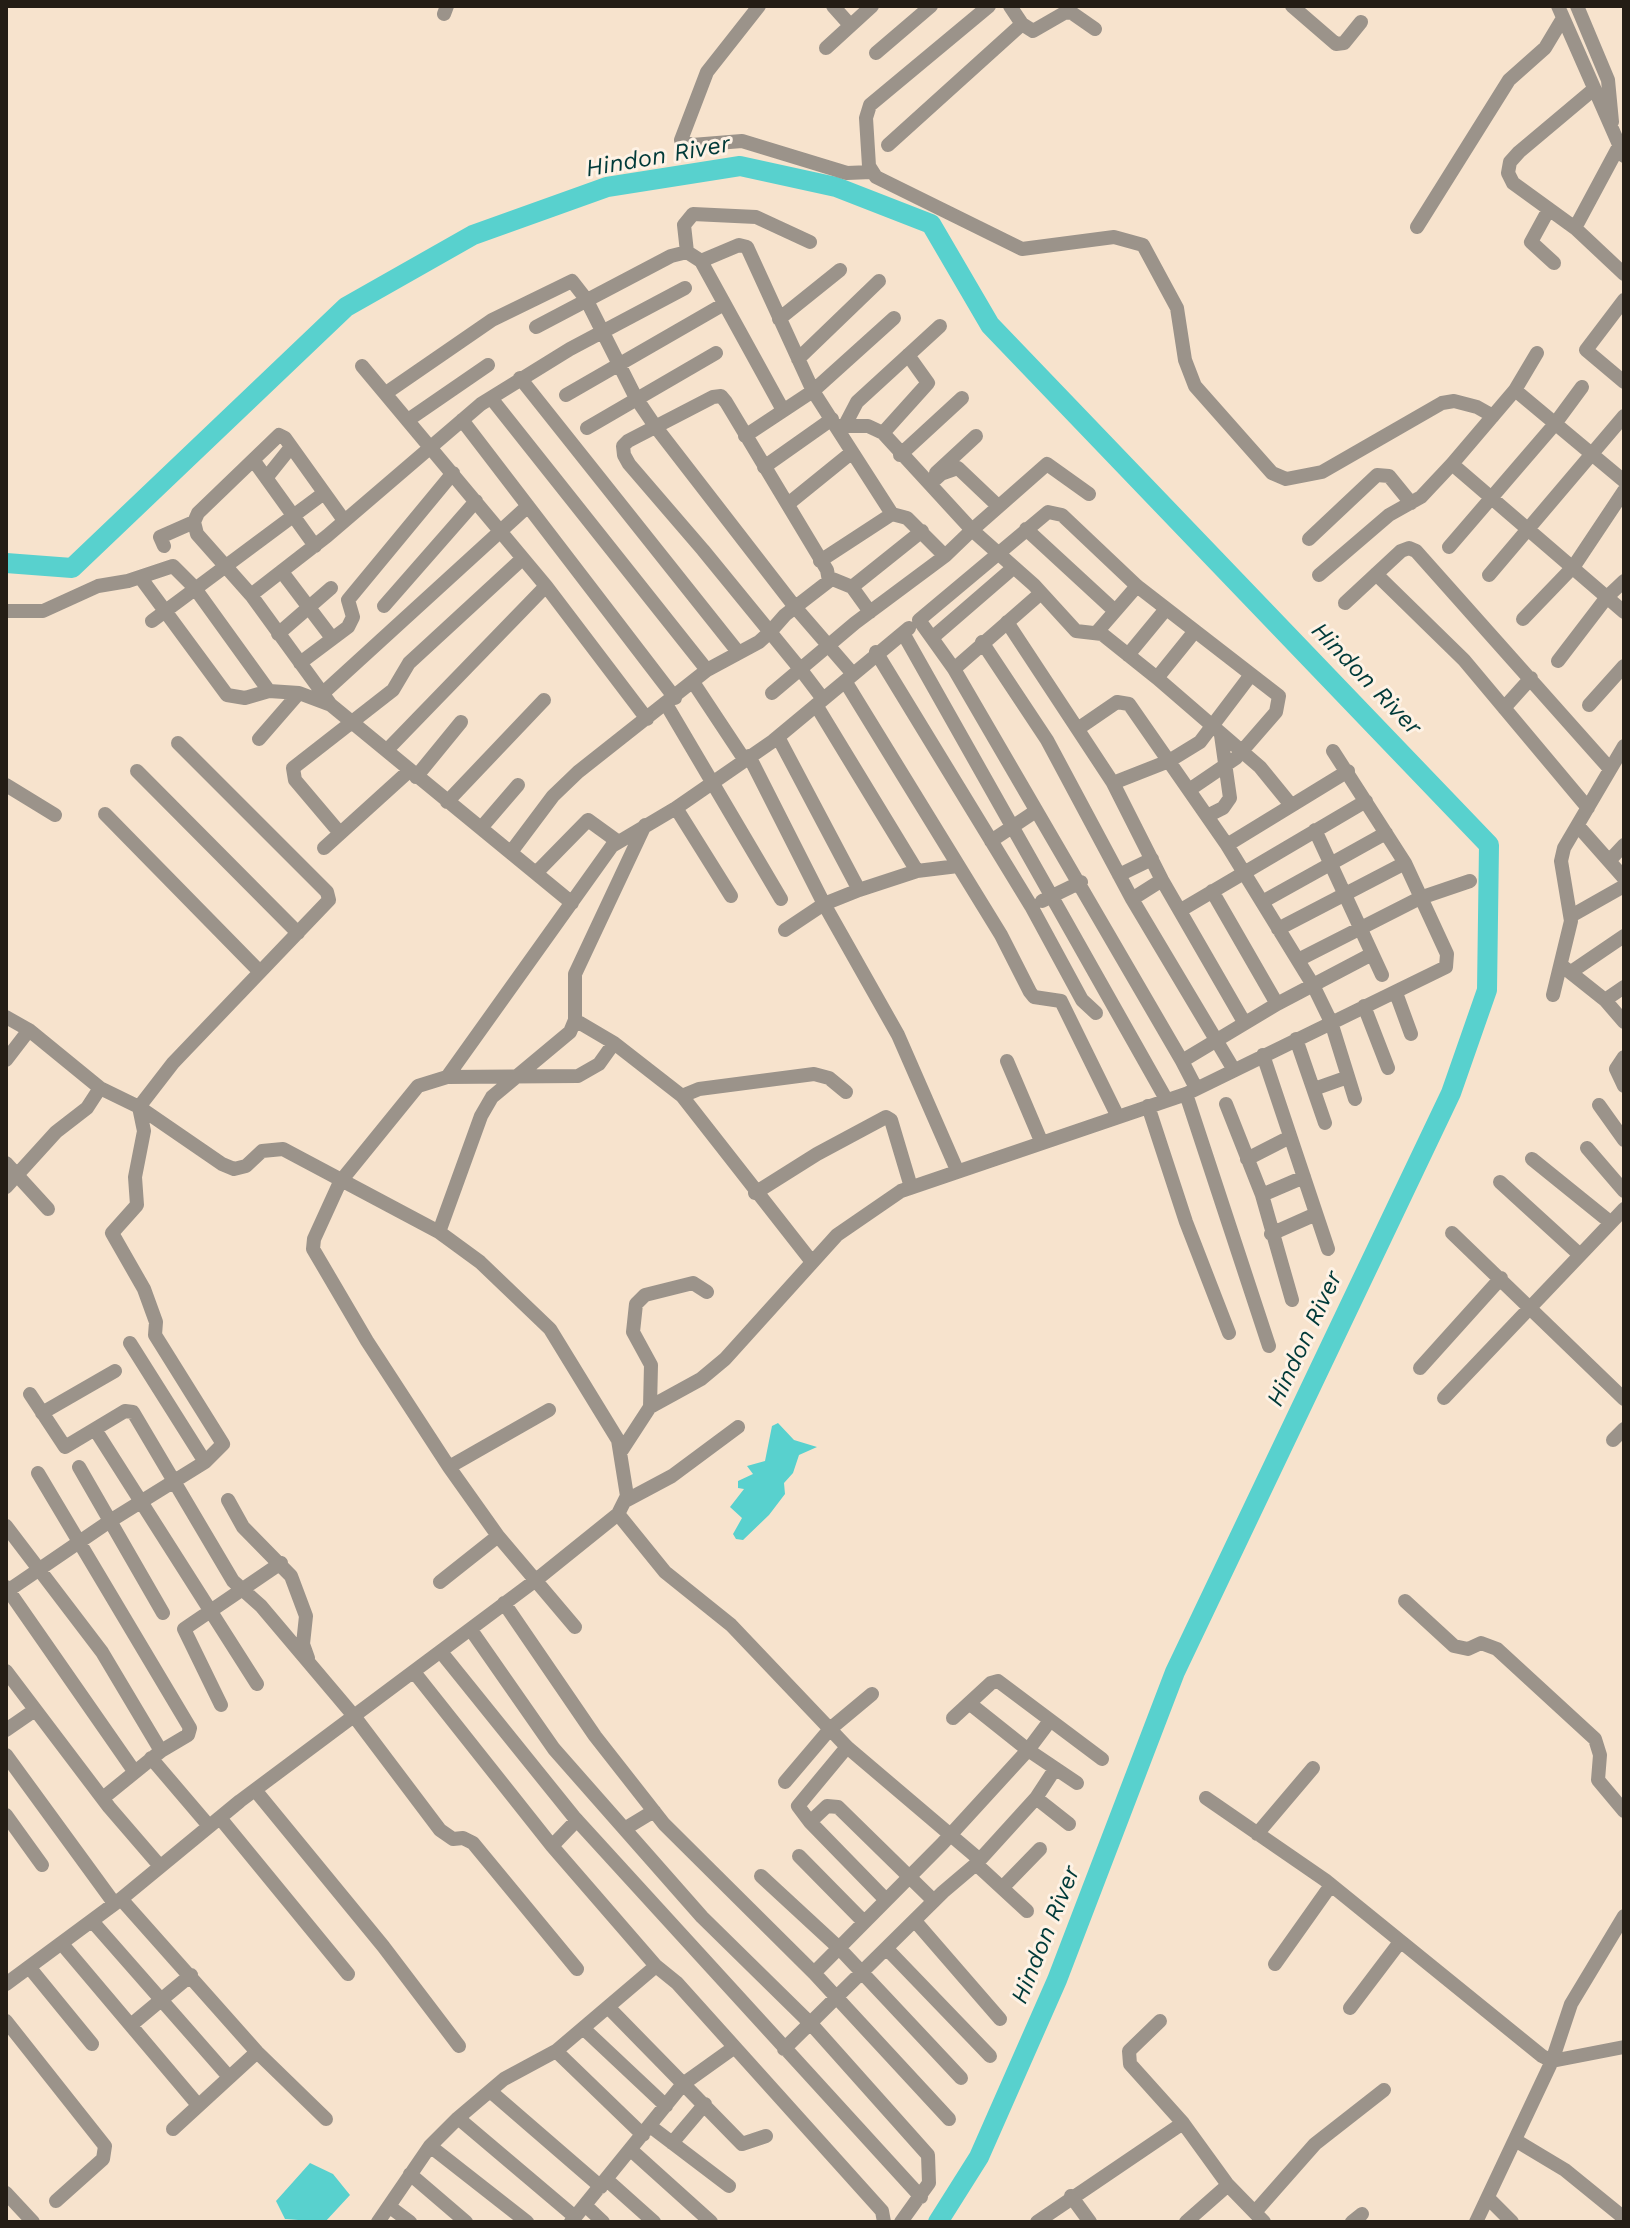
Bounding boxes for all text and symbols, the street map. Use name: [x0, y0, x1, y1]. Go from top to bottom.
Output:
water label: Hindon River: [584, 130, 732, 184]
water label: Hindon River: [1305, 616, 1427, 742]
water label: Hindon River: [1261, 1267, 1349, 1411]
water label: Hindon River: [1005, 1862, 1087, 2008]

